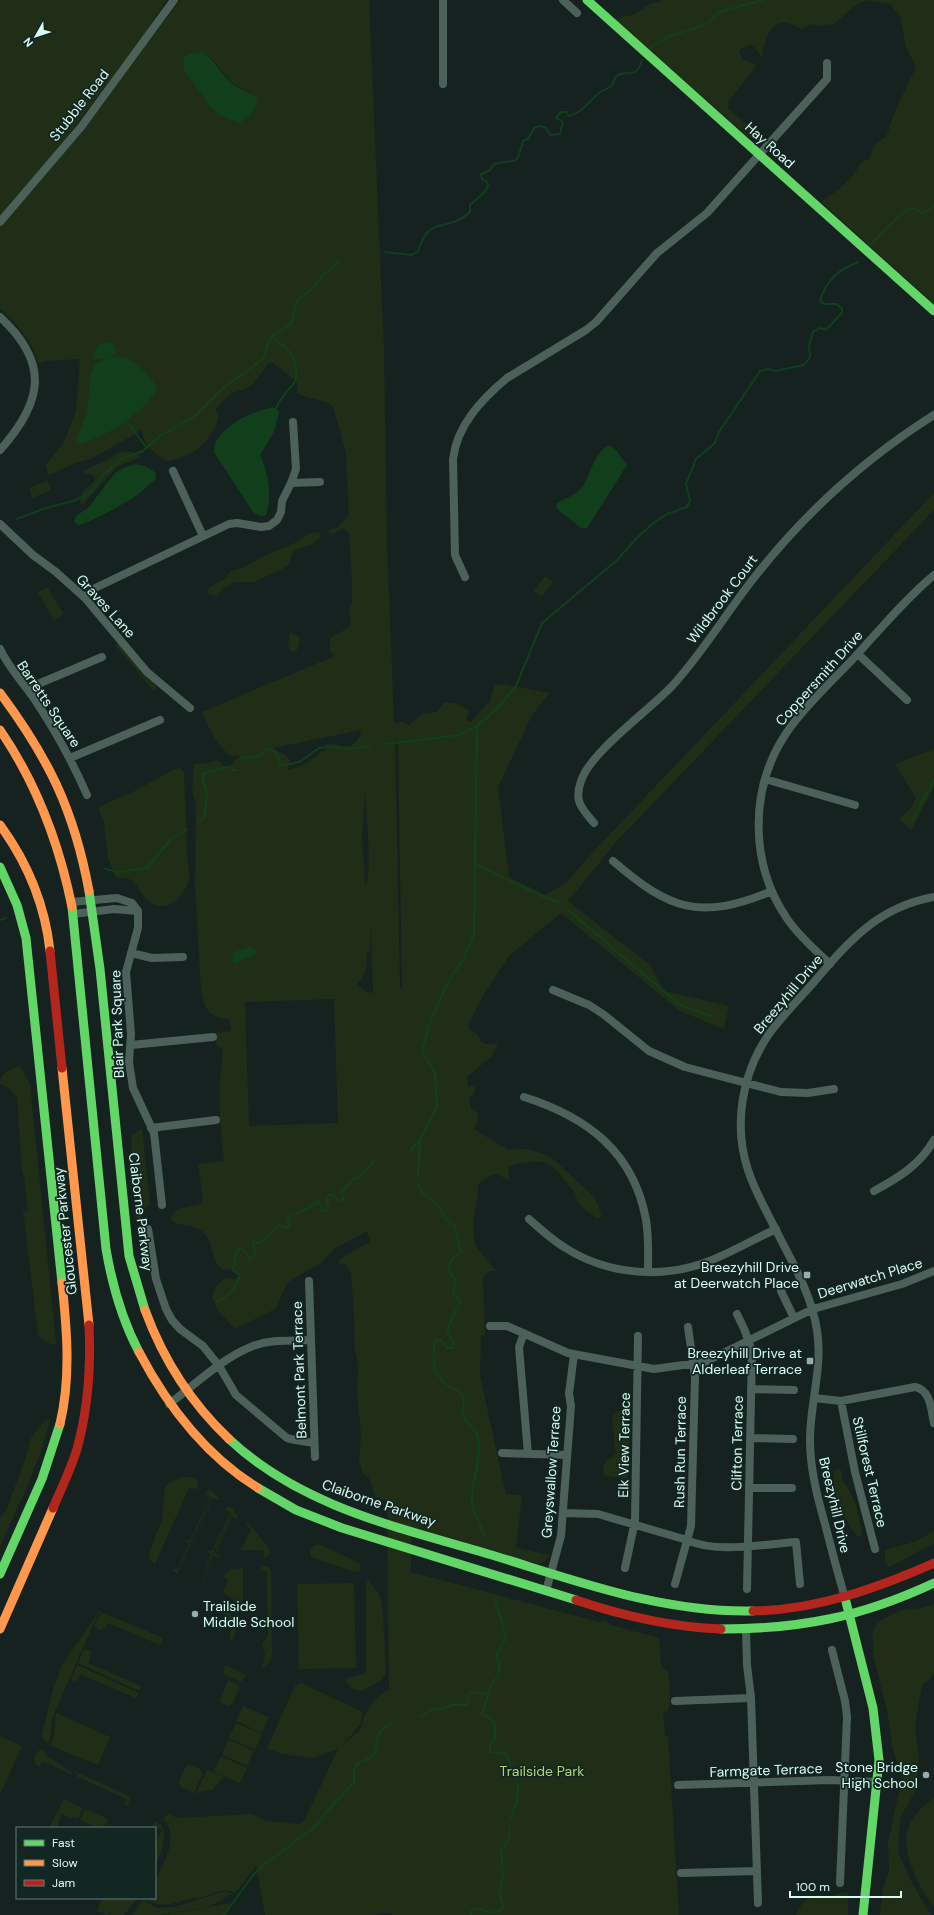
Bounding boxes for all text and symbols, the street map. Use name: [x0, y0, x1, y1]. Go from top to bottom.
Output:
north arrow: [16, 16, 56, 56]
text: N: [20, 35, 36, 50]
street label: Stubble Road: [45, 65, 113, 145]
street label: Hay Road: [741, 118, 799, 172]
street label: Wildbrook Court: [683, 551, 761, 647]
street label: Graves Lane: [73, 570, 139, 642]
street label: Coppersmith Drive: [771, 627, 867, 729]
street label: Barretts Square: [13, 657, 85, 751]
street label: Breezyhill Drive: [750, 951, 826, 1037]
street label: Blair Park Square: [106, 970, 128, 1078]
street label: Claiborne Parkway: [125, 1152, 157, 1273]
street label: Gloucester Parkway: [49, 1166, 81, 1296]
street label: Deerwatch Place: [816, 1254, 925, 1302]
place label: Breezyhill Drive at Deerwatch Place: [674, 1258, 799, 1292]
marker: Breezyhill Drive at Deerwatch Place: [802, 1270, 812, 1280]
street label: Belmont Park Terrace: [288, 1301, 310, 1439]
place label: Breezyhill Drive at Alderleaf Terrace: [687, 1344, 802, 1378]
marker: Breezyhill Drive at Alderleaf Terrace: [805, 1356, 815, 1366]
street label: Elk View Terrace: [614, 1392, 634, 1498]
street label: Clifton Terrace: [727, 1395, 747, 1491]
street label: Rush Run Terrace: [670, 1396, 690, 1508]
street label: Greyswallow Terrace: [537, 1405, 565, 1539]
street label: Stillforest Terrace: [848, 1415, 892, 1529]
street label: Breezyhill Drive: [815, 1455, 855, 1555]
street label: Claiborne Parkway: [320, 1475, 439, 1531]
place label: Trailside Middle School: [203, 1597, 294, 1631]
marker: Trailside Middle School: [190, 1609, 200, 1619]
place label: Stone Bridge High School: [835, 1758, 918, 1792]
street label: Farmgate Terrace: [709, 1759, 823, 1781]
park label: Trailside Park: [500, 1762, 584, 1780]
marker: Stone Bridge High School: [921, 1770, 931, 1780]
legend: [16, 1827, 156, 1899]
text: Fast: [52, 1835, 75, 1851]
text: Slow: [52, 1855, 78, 1871]
scale bar: [790, 1873, 901, 1899]
text: Jam: [52, 1875, 75, 1891]
text: 100 m: [796, 1879, 830, 1895]

